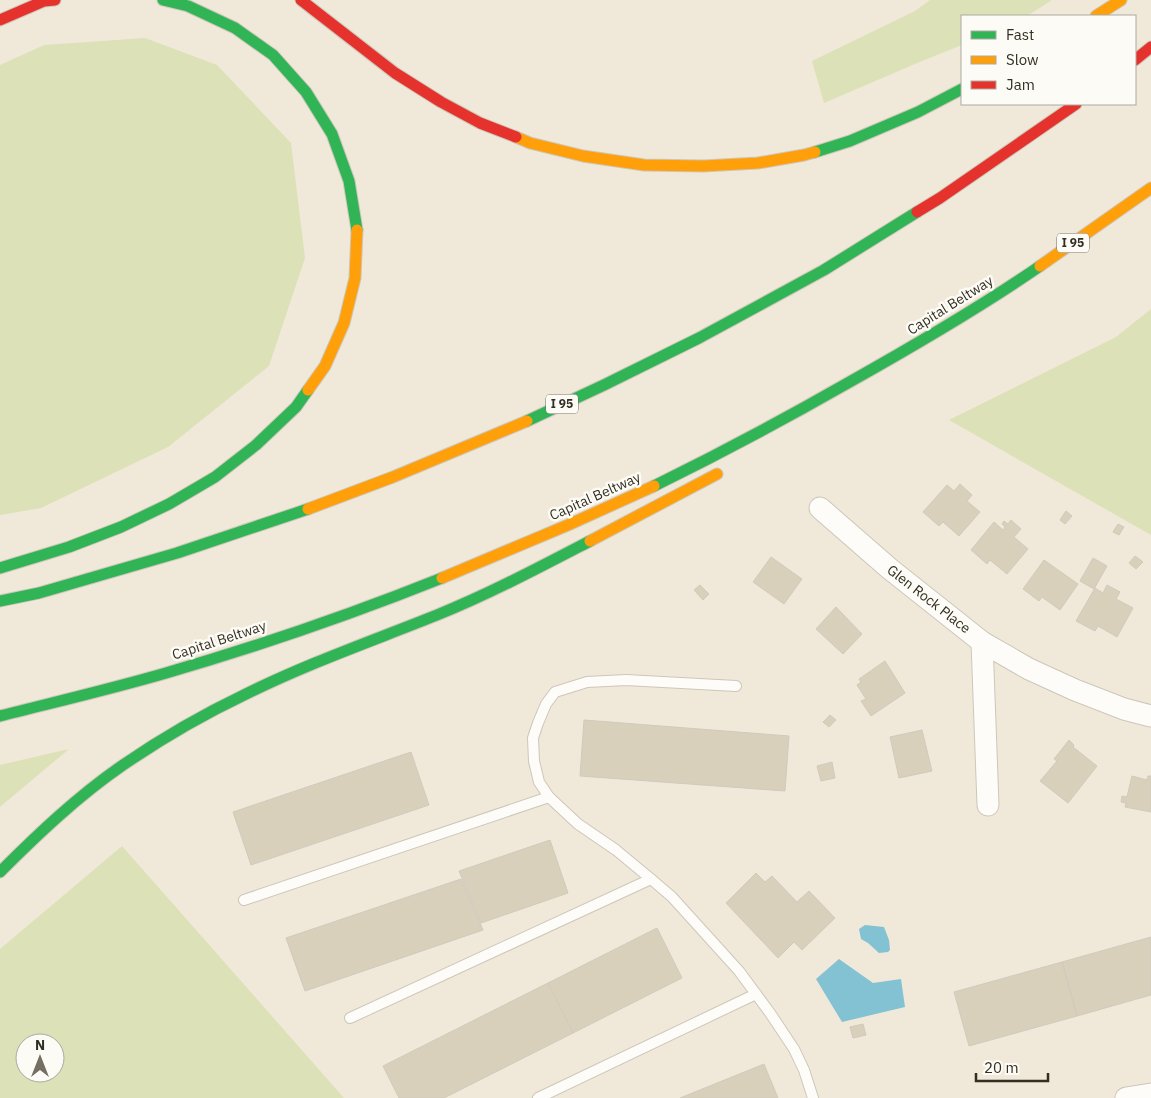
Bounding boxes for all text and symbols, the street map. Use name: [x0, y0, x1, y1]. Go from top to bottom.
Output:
legend: [961, 15, 1136, 105]
text: Fast: [1006, 25, 1034, 44]
text: Slow: [1006, 50, 1039, 69]
text: Jam: [1006, 75, 1035, 94]
road number: I 95: [1057, 234, 1089, 252]
street label: Capital Beltway: [904, 271, 996, 339]
road number: I 95: [546, 394, 578, 414]
street label: Capital Beltway: [547, 468, 643, 524]
street label: Glen Rock Place: [884, 561, 975, 637]
street label: Capital Beltway: [170, 616, 268, 664]
north arrow: [15, 1033, 65, 1083]
text: N: [35, 1036, 45, 1054]
scale bar: [976, 1050, 1048, 1082]
text: 20 m: [984, 1058, 1019, 1077]

